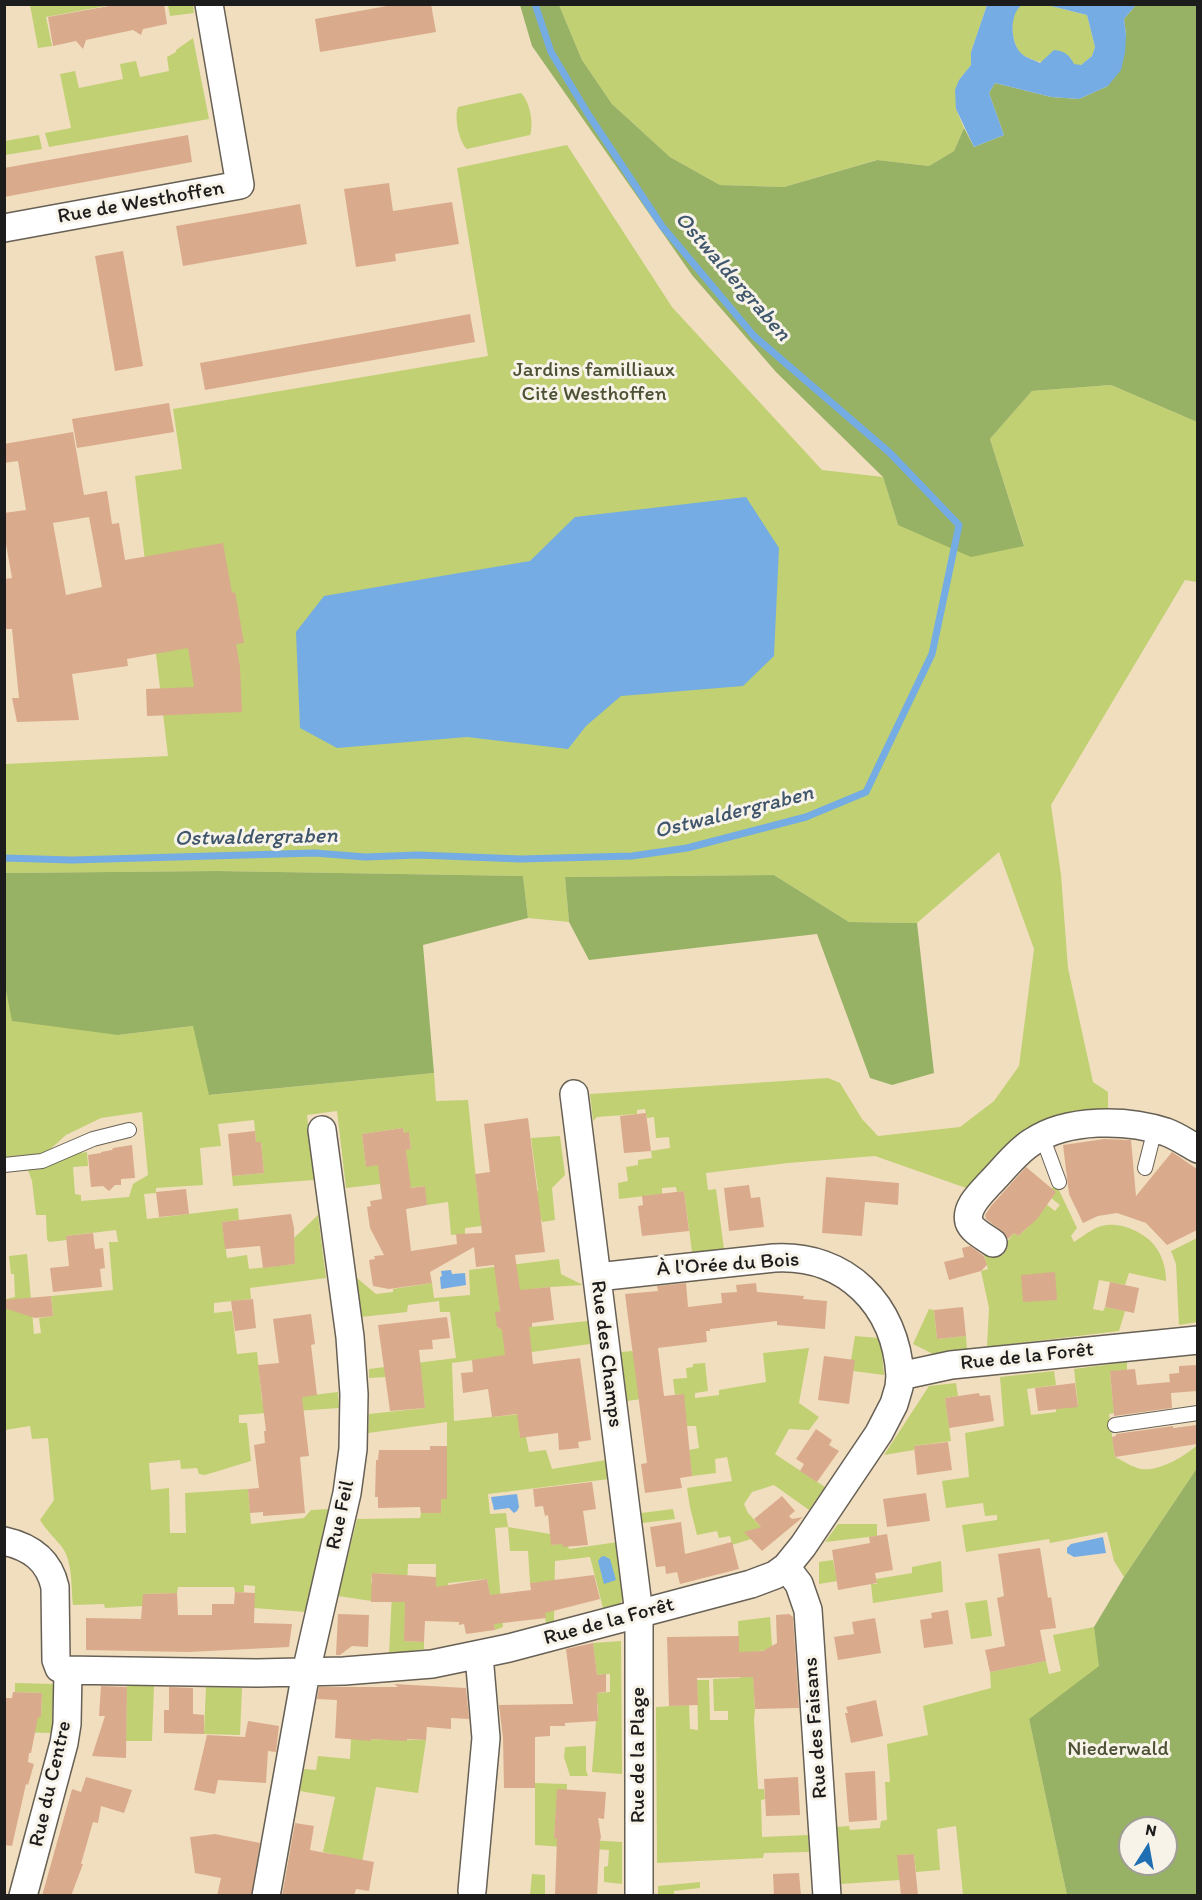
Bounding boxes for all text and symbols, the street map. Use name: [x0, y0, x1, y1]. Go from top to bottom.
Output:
street label: Rue de Westhoffen: [56, 176, 226, 230]
water label: Ostwaldergraben: [669, 207, 795, 347]
park label: Jardins familliaux Cité Westhoffen: [513, 358, 675, 408]
water label: Ostwaldergraben: [652, 780, 816, 846]
water label: Ostwaldergraben: [174, 823, 338, 853]
street label: À l'Orée du Bois: [656, 1247, 800, 1283]
street label: Rue des Champs: [584, 1279, 628, 1429]
street label: Rue de la Forêt: [959, 1337, 1095, 1377]
street label: Rue Feil: [321, 1478, 361, 1552]
street label: Rue de la Forêt: [541, 1593, 677, 1651]
street label: Rue des Faisans: [798, 1656, 834, 1800]
street label: Rue de la Plage: [626, 1687, 652, 1823]
street label: Rue du Centre: [24, 1719, 78, 1849]
park label: Niederwald: [1067, 1737, 1169, 1763]
north arrow: [1118, 1816, 1178, 1876]
text: N: [1144, 1819, 1158, 1840]

